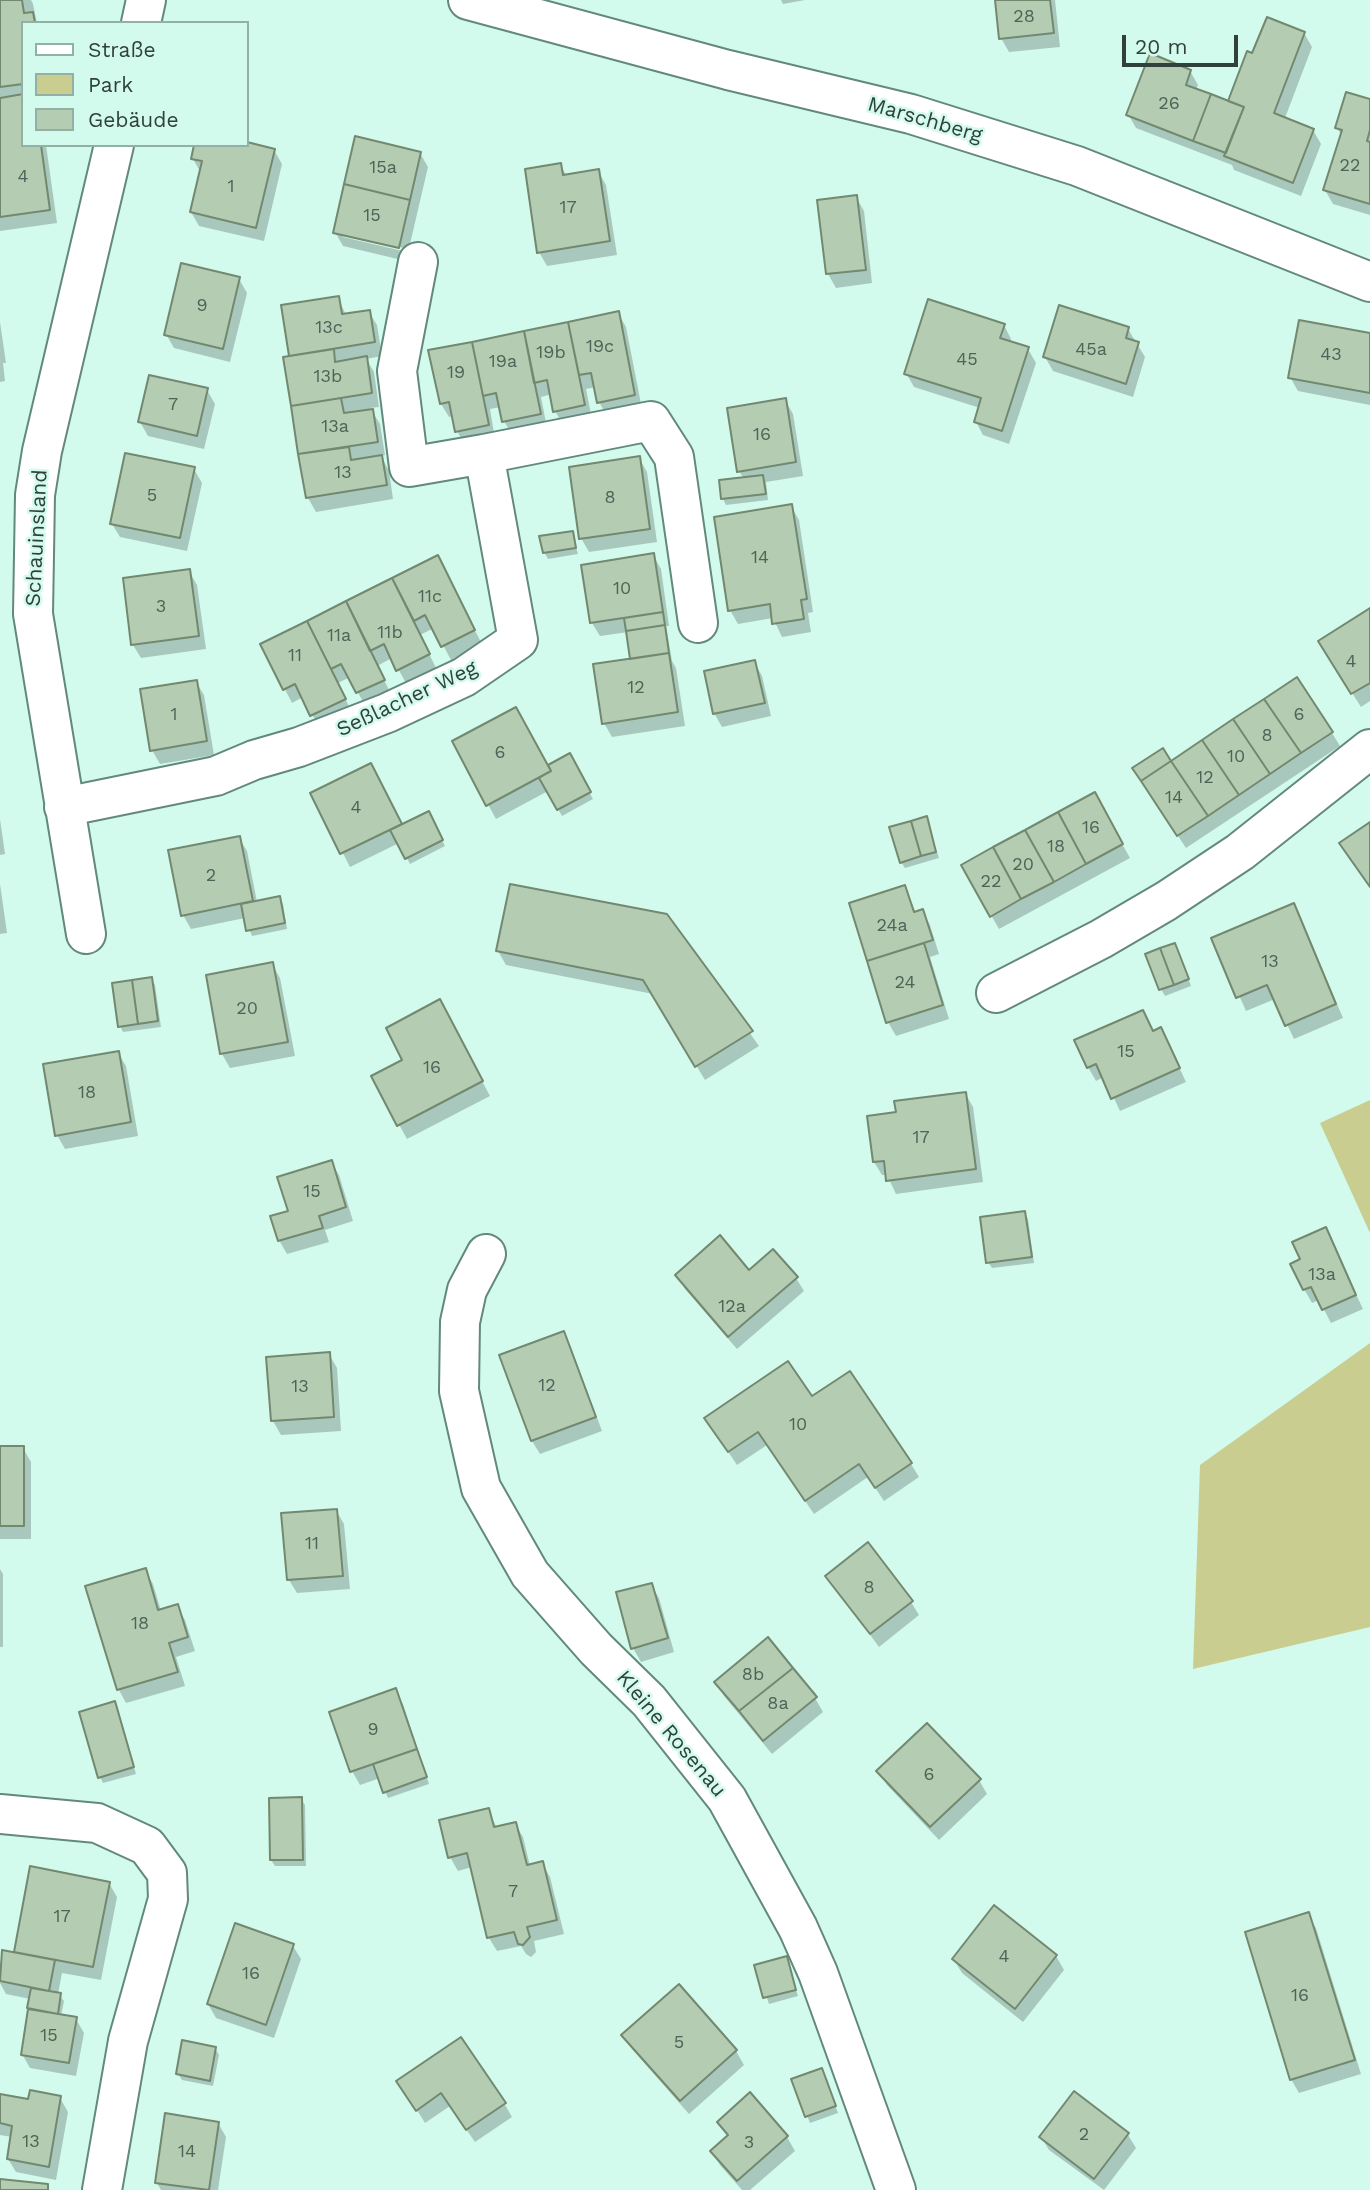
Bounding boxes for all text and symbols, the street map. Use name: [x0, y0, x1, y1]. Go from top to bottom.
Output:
house number: 28: [1013, 6, 1035, 28]
legend: [21, 21, 248, 147]
scale bar: [1125, 21, 1240, 65]
text: 20 m: [1135, 34, 1187, 59]
text: Straße: [88, 37, 156, 62]
text: Park: [88, 72, 133, 97]
street label: Marschberg: [865, 92, 985, 148]
house number: 26: [1158, 93, 1180, 115]
text: Gebäude: [88, 107, 179, 132]
house number: 22: [1340, 155, 1360, 177]
house number: 15a: [369, 157, 397, 179]
house number: 4: [18, 166, 28, 188]
house number: 1: [227, 176, 235, 198]
house number: 17: [559, 197, 577, 219]
house number: 15: [363, 205, 381, 227]
house number: 9: [196, 295, 208, 317]
house number: 13c: [315, 317, 343, 339]
house number: 19c: [586, 336, 614, 358]
house number: 45a: [1075, 339, 1107, 361]
house number: 19b: [536, 342, 566, 364]
house number: 43: [1320, 344, 1342, 366]
house number: 45: [956, 349, 978, 371]
house number: 19a: [489, 351, 517, 373]
house number: 19: [447, 362, 465, 384]
house number: 13b: [314, 366, 342, 388]
house number: 7: [168, 394, 178, 416]
house number: 13a: [321, 416, 349, 438]
house number: 16: [753, 424, 771, 446]
house number: 13: [334, 462, 352, 484]
street label: Schauinsland: [21, 469, 53, 607]
house number: 5: [147, 485, 157, 507]
house number: 8: [604, 487, 616, 509]
house number: 14: [751, 547, 769, 569]
house number: 10: [613, 578, 631, 600]
house number: 11c: [418, 586, 442, 608]
house number: 3: [156, 596, 166, 618]
house number: 11b: [377, 622, 403, 644]
house number: 11a: [327, 625, 351, 647]
house number: 11: [288, 645, 302, 667]
house number: 4: [1346, 651, 1356, 673]
street label: Seßlacher Weg: [333, 655, 481, 743]
house number: 12: [627, 677, 645, 699]
house number: 1: [170, 704, 178, 726]
house number: 6: [1294, 704, 1304, 726]
house number: 8: [1261, 725, 1273, 747]
house number: 6: [495, 742, 505, 764]
house number: 10: [1227, 746, 1245, 768]
house number: 12: [1196, 767, 1214, 789]
house number: 14: [1165, 787, 1183, 809]
house number: 4: [351, 797, 361, 819]
house number: 16: [1082, 817, 1100, 839]
house number: 18: [1047, 836, 1065, 858]
house number: 20: [1012, 854, 1034, 876]
house number: 2: [206, 865, 216, 887]
house number: 22: [981, 871, 1001, 893]
house number: 24a: [876, 915, 908, 937]
house number: 13: [1261, 951, 1279, 973]
house number: 24: [895, 972, 915, 994]
house number: 20: [236, 998, 258, 1020]
house number: 15: [1117, 1041, 1135, 1063]
house number: 16: [423, 1057, 441, 1079]
house number: 18: [78, 1082, 96, 1104]
house number: 17: [912, 1127, 930, 1149]
house number: 15: [303, 1181, 321, 1203]
house number: 13a: [1308, 1264, 1336, 1286]
house number: 12a: [718, 1296, 746, 1318]
house number: 12: [538, 1375, 556, 1397]
house number: 13: [291, 1376, 309, 1398]
house number: 10: [789, 1414, 807, 1436]
house number: 11: [305, 1533, 319, 1555]
house number: 8: [863, 1577, 875, 1599]
house number: 18: [131, 1613, 149, 1635]
house number: 8b: [742, 1664, 764, 1686]
street label: Kleine Rosenau: [611, 1666, 731, 1802]
house number: 8a: [767, 1693, 789, 1715]
house number: 9: [367, 1719, 379, 1741]
house number: 6: [924, 1764, 934, 1786]
house number: 7: [508, 1881, 518, 1903]
house number: 17: [53, 1906, 71, 1928]
house number: 4: [999, 1946, 1009, 1968]
house number: 16: [242, 1963, 260, 1985]
house number: 16: [1291, 1985, 1309, 2007]
house number: 15: [40, 2025, 58, 2047]
house number: 5: [674, 2032, 684, 2054]
house number: 2: [1079, 2124, 1089, 2146]
house number: 13: [22, 2131, 40, 2153]
house number: 3: [744, 2132, 754, 2154]
house number: 14: [178, 2141, 196, 2163]

